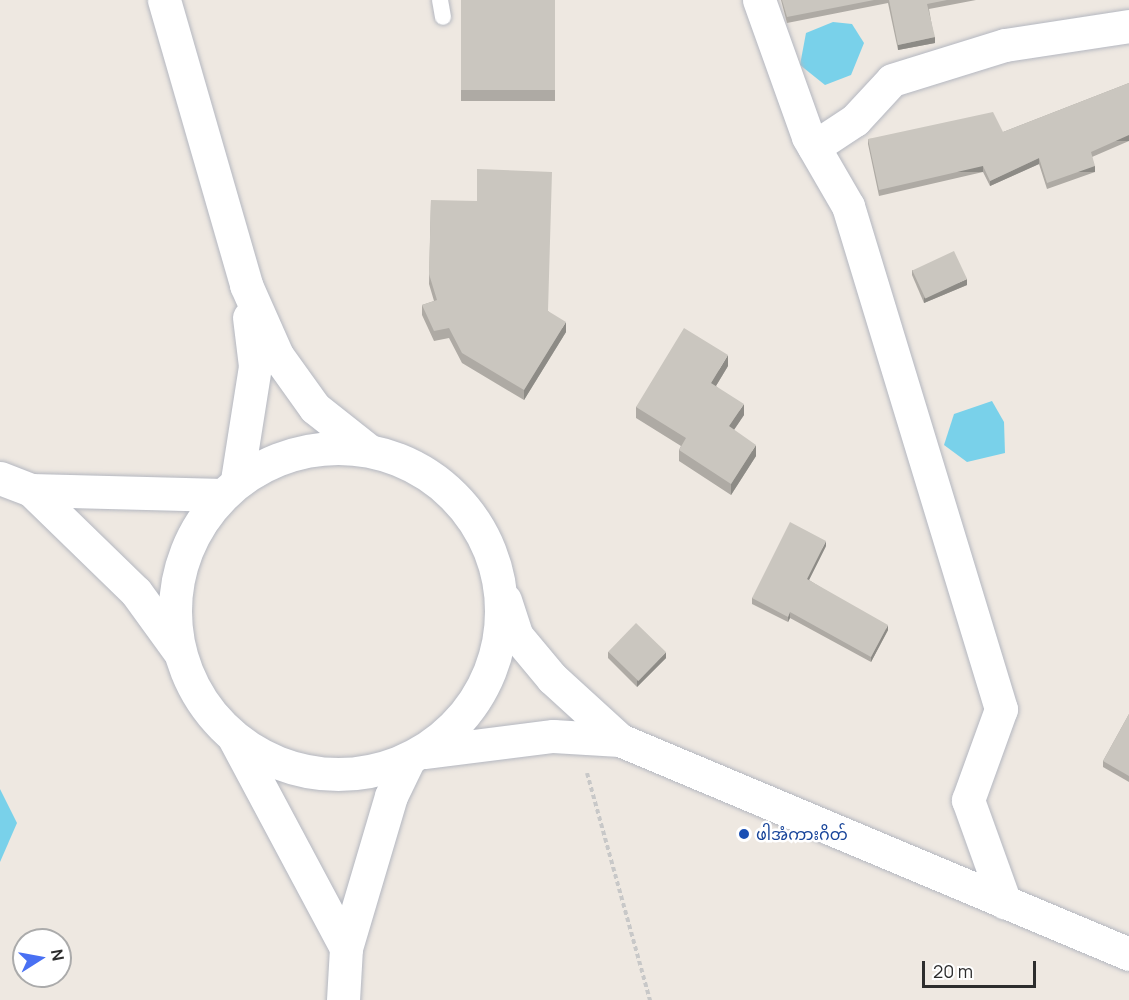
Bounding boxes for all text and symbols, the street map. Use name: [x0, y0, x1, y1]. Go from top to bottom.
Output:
place label: ဖါအံကားဂိတ်: [756, 824, 848, 844]
marker: ဖါအံကားဂိတ်: [737, 827, 751, 841]
north arrow: [12, 928, 72, 988]
text: N: [46, 947, 70, 963]
scale bar: [925, 949, 1039, 987]
text: 20 m: [933, 959, 973, 983]

